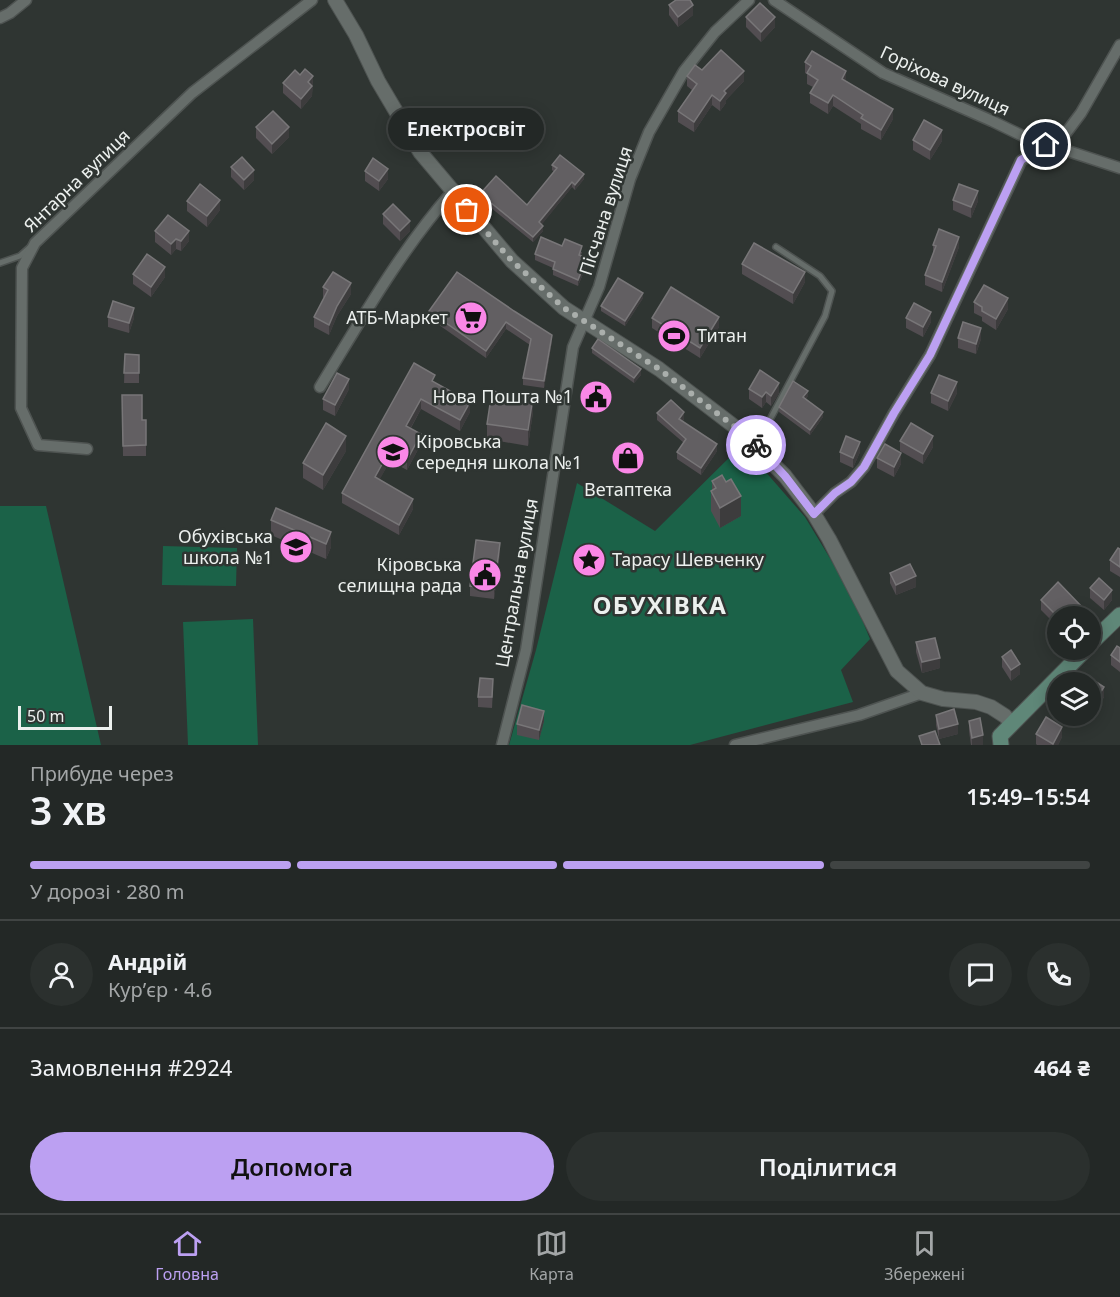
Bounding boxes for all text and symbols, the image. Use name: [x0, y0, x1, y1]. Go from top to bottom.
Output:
street label: Горіхова вулиця: [877, 40, 1014, 121]
callout: Електросвіт: [389, 108, 545, 150]
text: Електросвіт: [407, 115, 525, 142]
pin: [1020, 119, 1071, 170]
street label: Янтарна вулиця: [18, 123, 135, 237]
icon: home: [1029, 128, 1062, 161]
street label: Пісчана вулиця: [573, 143, 637, 278]
pin: [441, 184, 492, 235]
icon: bag: [450, 193, 483, 226]
supermarket icon: АТБ-Маркет: [453, 300, 489, 336]
place label: АТБ-Маркет: [346, 305, 449, 329]
sports icon: Титан: [656, 318, 692, 354]
place label: Титан: [697, 323, 747, 347]
public building icon: Нова Пошта №1: [578, 379, 614, 415]
place label: Нова Пошта №1: [432, 384, 573, 408]
courier: [726, 415, 786, 475]
place label: Кіровська середня школа №1: [416, 429, 582, 474]
icon: bike: [740, 429, 773, 462]
school or university icon: Кіровська середня школа №1: [375, 434, 411, 470]
shop icon: Ветаптека: [610, 440, 646, 476]
place label: Ветаптека: [584, 477, 672, 501]
street label: Центральна вулиця: [489, 496, 543, 669]
place label: Обухівська школа №1: [178, 524, 273, 569]
school or university icon: Обухівська школа №1: [278, 529, 314, 565]
place icon: Тарасу Шевченку: [571, 542, 607, 578]
place label: Тарасу Шевченку: [612, 547, 765, 571]
place label: Кіровська селищна рада: [338, 552, 462, 597]
public building icon: Кіровська селищна рада: [467, 557, 503, 593]
district label: ОБУХІВКА: [593, 588, 727, 621]
map controls: [1047, 606, 1101, 726]
button: locate: [1047, 606, 1101, 660]
button: layers: [1047, 672, 1101, 726]
scale bar: [18, 703, 112, 730]
text: 50 m: [27, 705, 64, 727]
text: Прибуде через: [30, 760, 174, 787]
text: 15:49–15:54: [966, 781, 1090, 811]
text: 3 хв: [30, 783, 107, 836]
text: У дорозі · 280 m: [30, 878, 184, 905]
button: person: [30, 943, 93, 1006]
button: chat: [949, 943, 1012, 1006]
button: phone: [1027, 943, 1090, 1006]
text: Андрій: [108, 946, 187, 976]
text: Кур’єр · 4.6: [108, 976, 212, 1003]
text: Замовлення #2924: [30, 1052, 232, 1082]
text: 464 ₴: [1034, 1052, 1090, 1082]
button: Допомога: [30, 1132, 554, 1201]
button: Поділитися: [566, 1132, 1090, 1201]
tab: Головна: [155, 1227, 219, 1285]
tab: Карта: [529, 1227, 574, 1285]
tab: Збережені: [884, 1227, 965, 1285]

